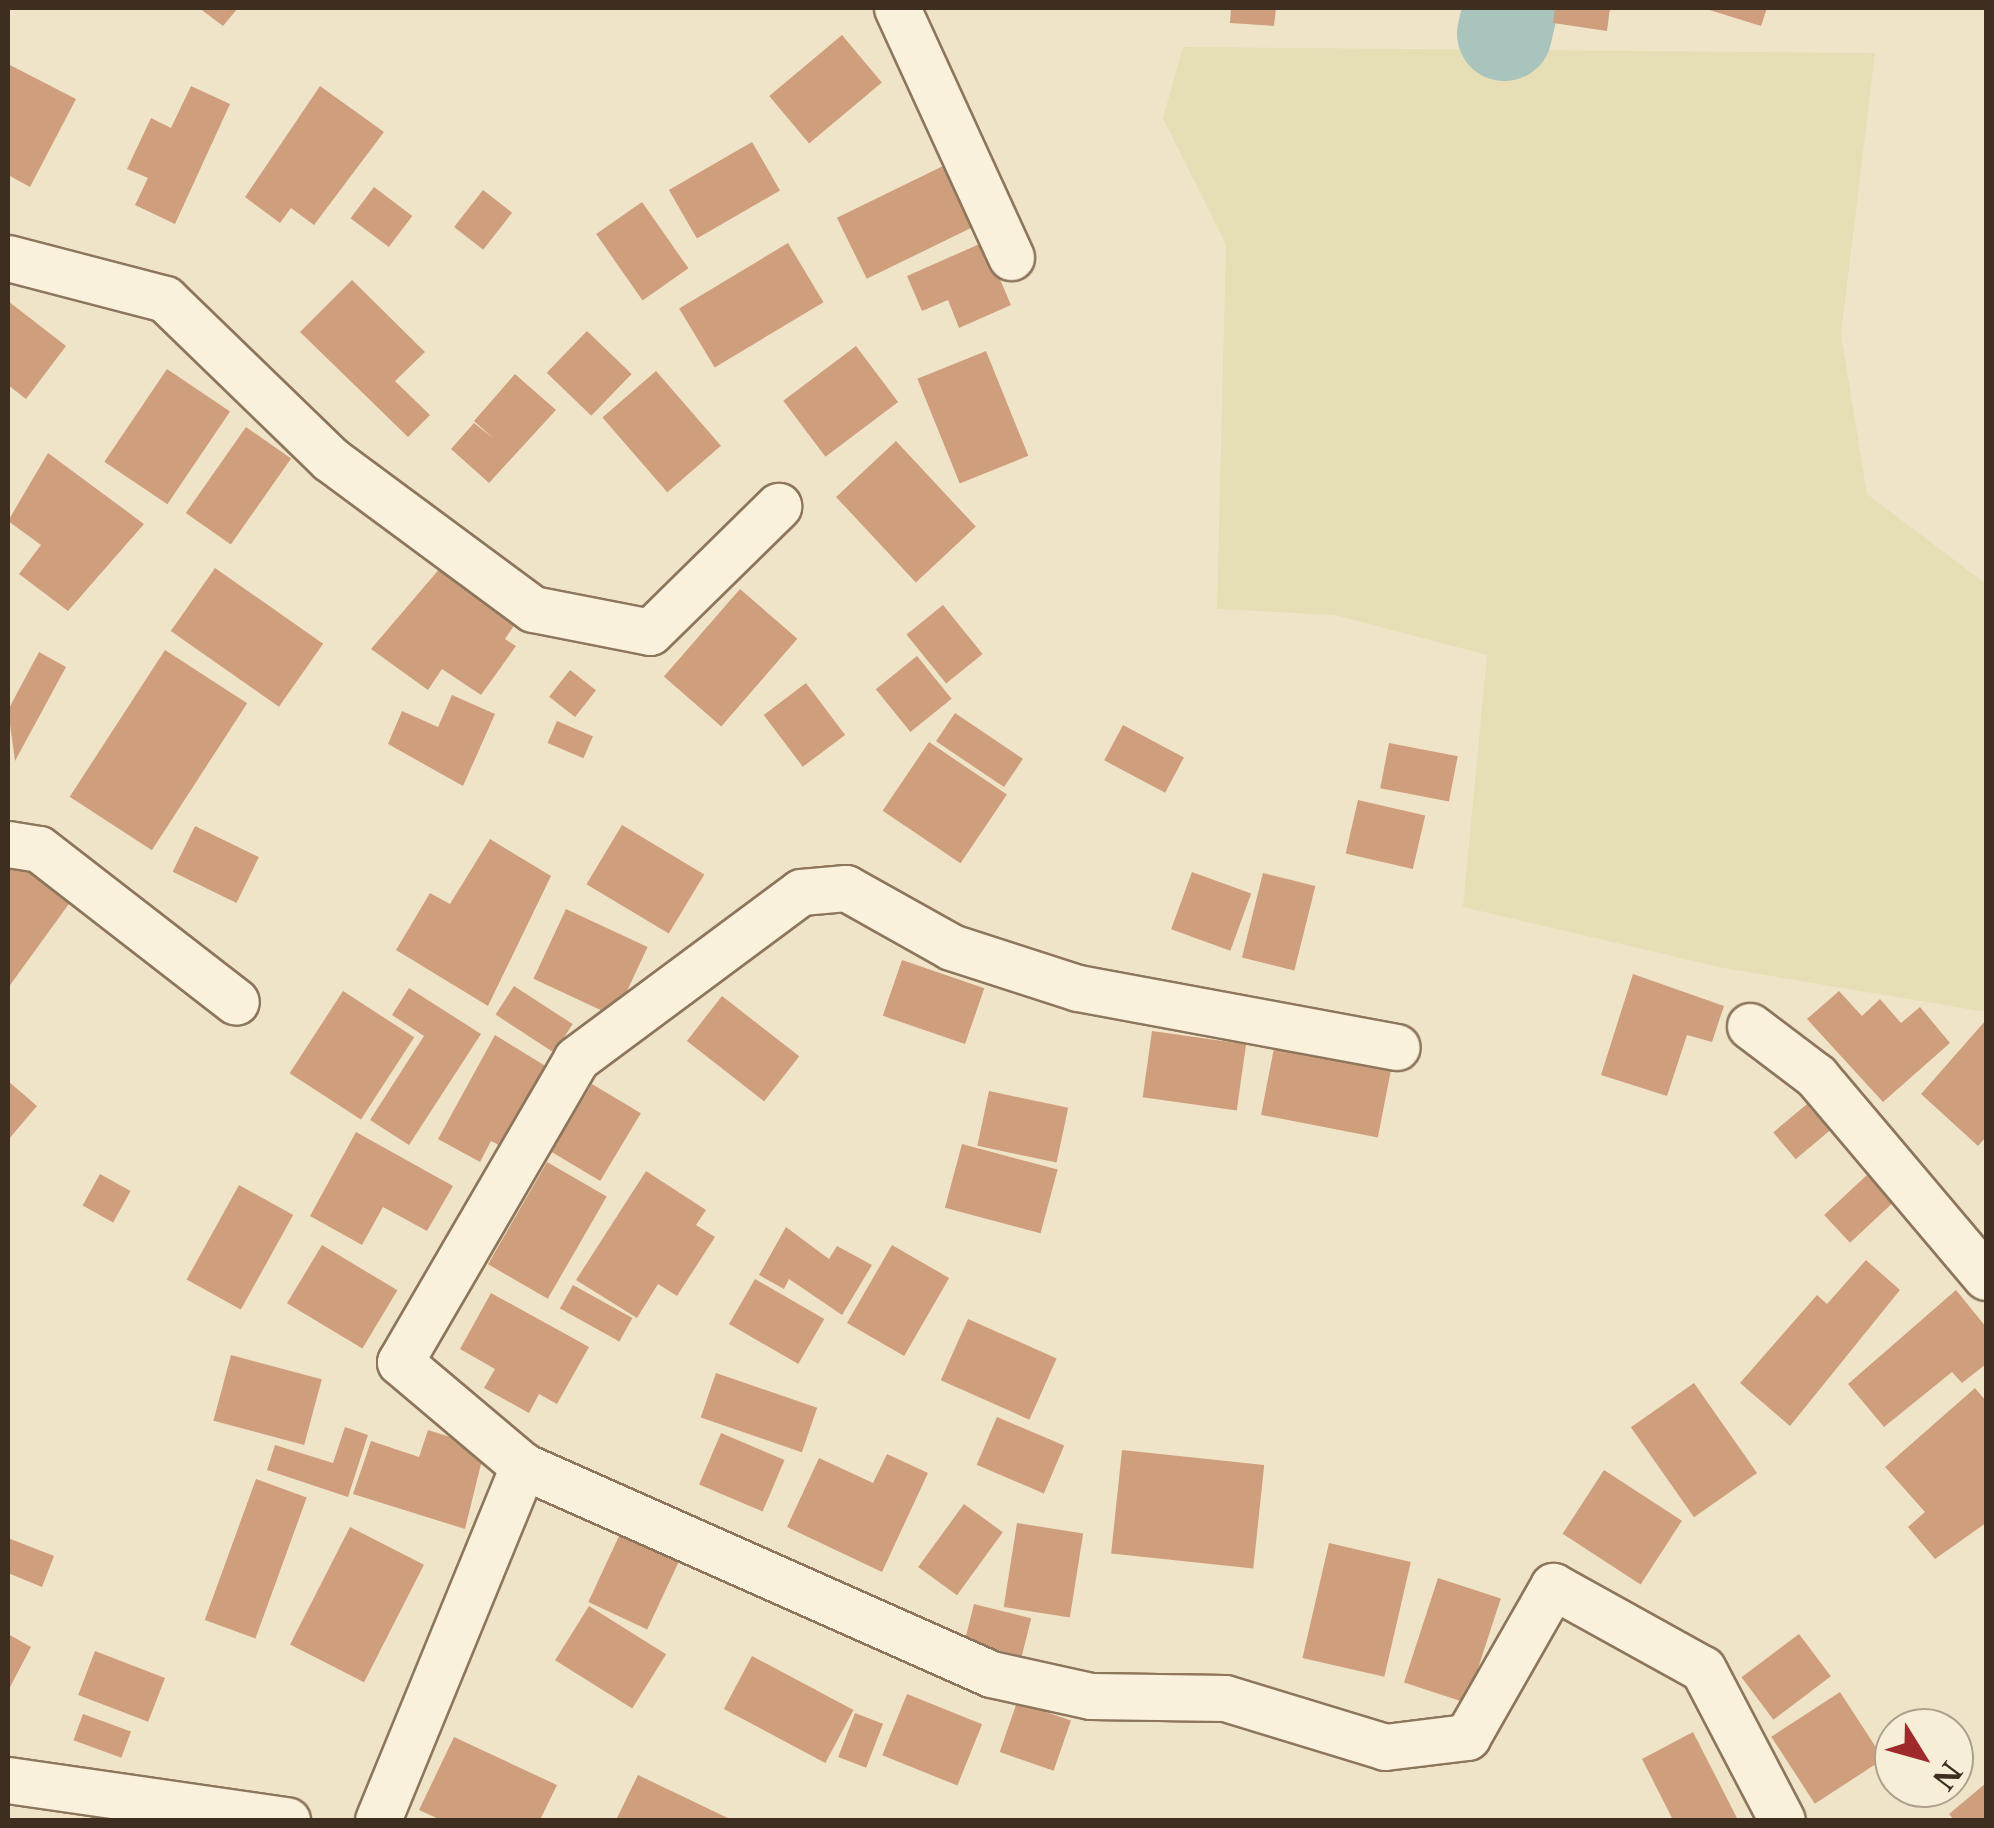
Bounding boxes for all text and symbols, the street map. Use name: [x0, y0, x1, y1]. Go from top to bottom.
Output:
north arrow: [1874, 1708, 1974, 1808]
text: N: [1925, 1754, 1969, 1796]

